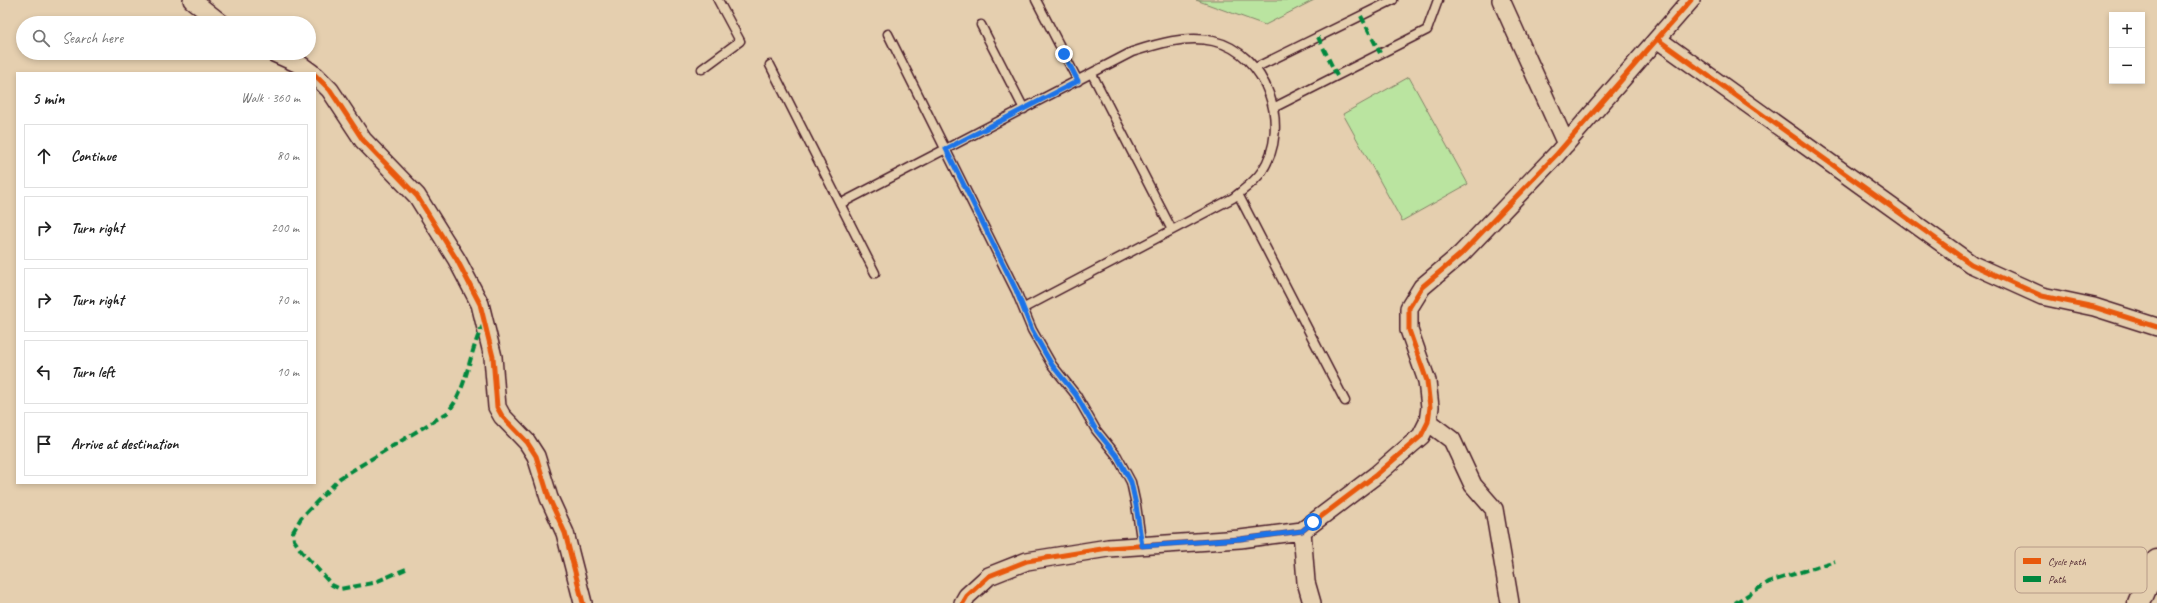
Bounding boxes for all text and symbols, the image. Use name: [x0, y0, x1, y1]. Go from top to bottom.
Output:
map controls: [2109, 12, 2145, 84]
button: +: [2109, 12, 2145, 48]
search box: [16, 16, 316, 60]
icon: search: [30, 27, 52, 49]
text: Search here: [62, 29, 123, 48]
route end: [1055, 45, 1073, 63]
button: −: [2109, 48, 2145, 84]
text: 5 min: [32, 88, 64, 109]
text: Walk · 360 m: [241, 90, 300, 106]
icon: ahead: [33, 145, 55, 167]
text: Continue: [71, 147, 116, 166]
text: 80 m: [277, 148, 299, 164]
icon: right: [33, 217, 55, 239]
text: Turn right: [71, 219, 124, 238]
text: 200 m: [271, 220, 299, 236]
icon: right: [33, 289, 55, 311]
text: Turn right: [71, 291, 124, 310]
text: 70 m: [277, 292, 299, 308]
icon: left: [33, 361, 55, 383]
text: Turn left: [71, 363, 114, 382]
text: 10 m: [277, 364, 299, 380]
icon: arrive: [33, 433, 55, 455]
text: Arrive at destination: [71, 435, 178, 454]
route start: [1304, 513, 1322, 531]
legend: [2015, 547, 2147, 593]
text: Cycle path: [2048, 554, 2087, 568]
text: Path: [2048, 572, 2067, 586]

